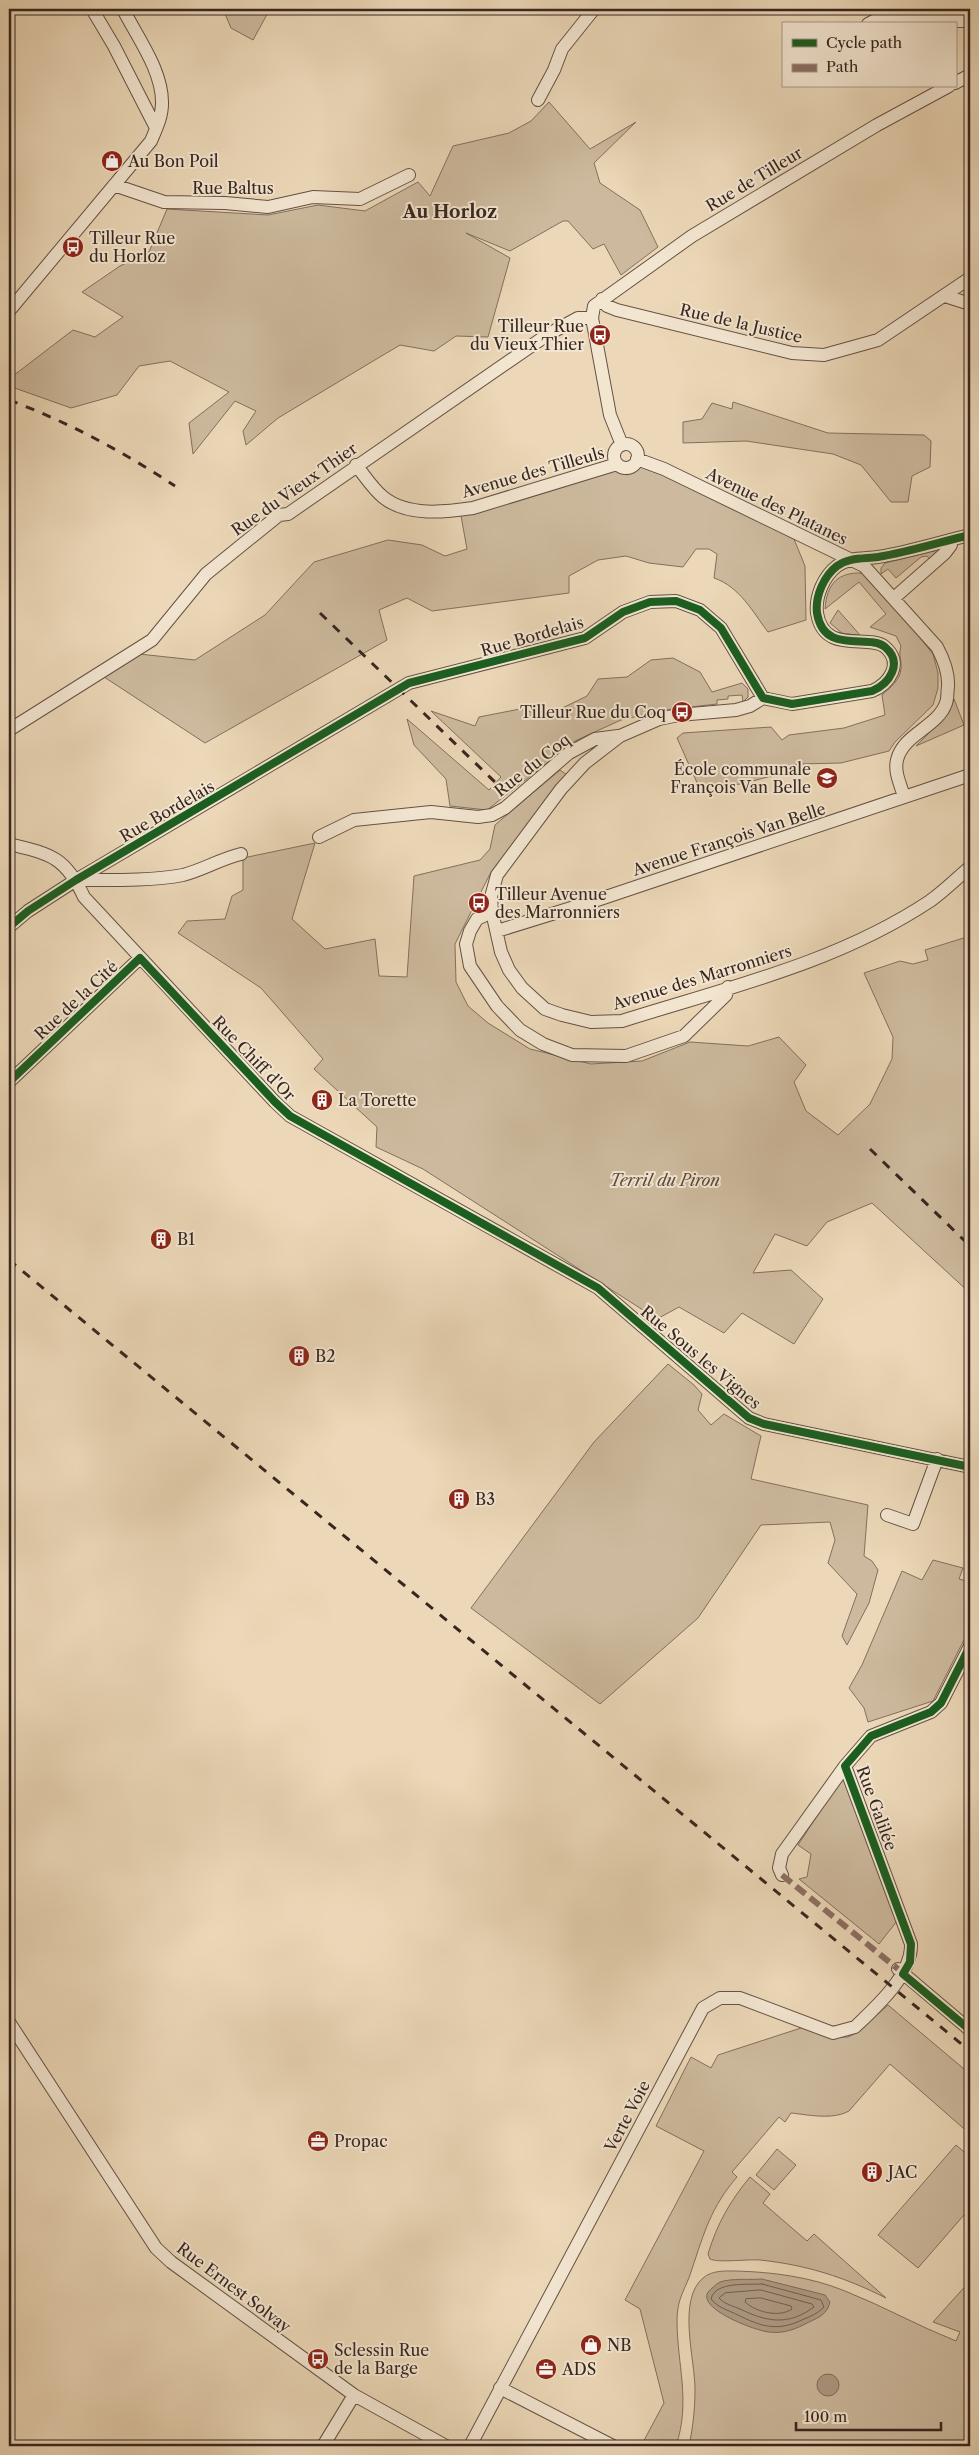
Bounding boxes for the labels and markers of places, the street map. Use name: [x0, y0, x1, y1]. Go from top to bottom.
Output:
shop icon: Au Bon Poil: [100, 149, 124, 173]
place label: Au Bon Poil: [127, 151, 219, 171]
place label: Tilleur Rue du Horloz: [89, 228, 175, 266]
bus stop icon: Tilleur Rue du Horloz: [61, 235, 85, 259]
place label: Tilleur Rue du Vieux Thier: [470, 316, 584, 354]
bus stop icon: Tilleur Rue du Vieux Thier: [588, 323, 612, 347]
bus stop icon: Tilleur Rue du Coq: [670, 700, 694, 724]
place label: Tilleur Rue du Coq: [520, 702, 666, 722]
place label: École communale François Van Belle: [670, 759, 811, 797]
school or university icon: École communale François Van Belle: [815, 766, 839, 790]
place label: Tilleur Avenue des Marronniers: [495, 884, 620, 922]
bus stop icon: Tilleur Avenue des Marronniers: [467, 891, 491, 915]
building icon: La Torette: [310, 1088, 334, 1112]
place label: La Torette: [338, 1090, 417, 1110]
building icon: B1: [149, 1227, 173, 1251]
place label: B1: [177, 1229, 195, 1249]
building icon: B2: [287, 1344, 311, 1368]
place label: B2: [315, 1346, 335, 1366]
building icon: B3: [447, 1487, 471, 1511]
place label: B3: [475, 1489, 495, 1509]
office icon: Propac: [306, 2129, 330, 2153]
place label: Propac: [334, 2131, 388, 2151]
building icon: JAC: [860, 2160, 884, 2184]
place label: JAC: [885, 2162, 917, 2182]
shop icon: NB: [579, 2333, 603, 2357]
place label: NB: [607, 2335, 631, 2355]
place label: Sclessin Rue de la Barge: [334, 2340, 429, 2378]
bus stop icon: Sclessin Rue de la Barge: [306, 2347, 330, 2371]
office icon: ADS: [534, 2357, 558, 2381]
place label: ADS: [561, 2359, 596, 2379]

